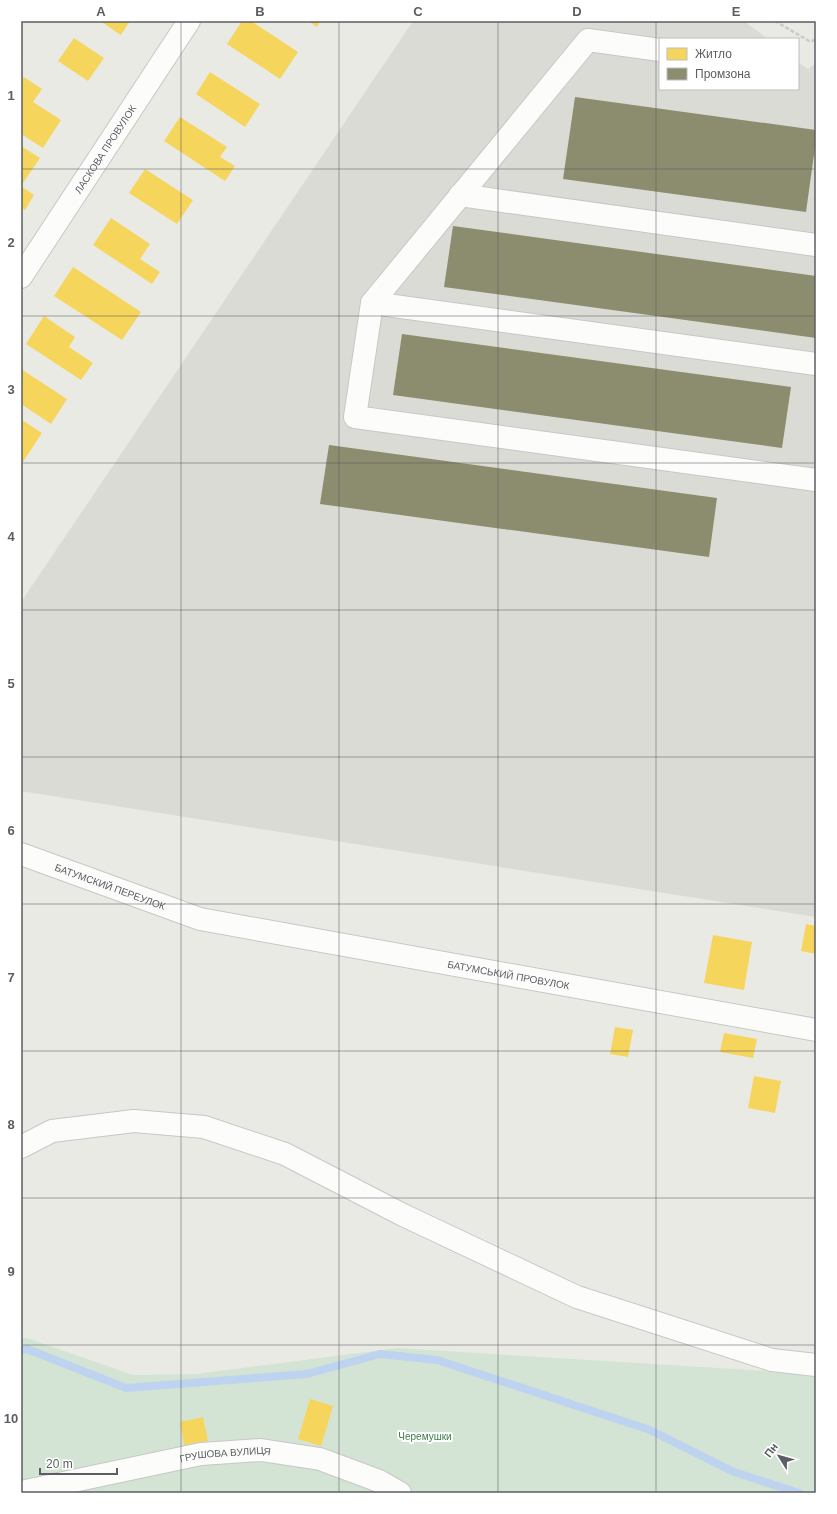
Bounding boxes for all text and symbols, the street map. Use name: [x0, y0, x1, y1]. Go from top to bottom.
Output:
text: A: [96, 4, 106, 19]
text: B: [255, 4, 265, 19]
text: C: [413, 4, 423, 19]
text: D: [572, 4, 582, 19]
text: E: [732, 4, 741, 19]
legend: [659, 38, 799, 90]
text: Житло: [695, 47, 732, 61]
text: Промзона: [695, 67, 751, 81]
text: 1: [7, 88, 15, 103]
street label: ЛАСКОВА ПРОВУЛОК: [72, 103, 138, 195]
text: 2: [7, 235, 15, 250]
text: 3: [7, 382, 15, 397]
text: 4: [7, 529, 15, 544]
text: 5: [7, 676, 15, 691]
text: 6: [7, 823, 15, 838]
street label: БАТУМСКИЙ ПЕРЕУЛОК: [54, 861, 167, 912]
street label: БАТУМСЬКИЙ ПРОВУЛОК: [447, 958, 571, 991]
text: 7: [7, 970, 15, 985]
text: 8: [7, 1117, 15, 1132]
text: 9: [7, 1264, 15, 1279]
text: 10: [4, 1411, 18, 1426]
park label: Черемушки: [398, 1431, 452, 1442]
north arrow: [759, 1436, 799, 1476]
text: Пн: [762, 1441, 780, 1459]
street label: ГРУШОВА ВУЛИЦЯ: [178, 1444, 271, 1464]
scale bar: [40, 1450, 117, 1476]
text: 20 m: [46, 1457, 73, 1471]

